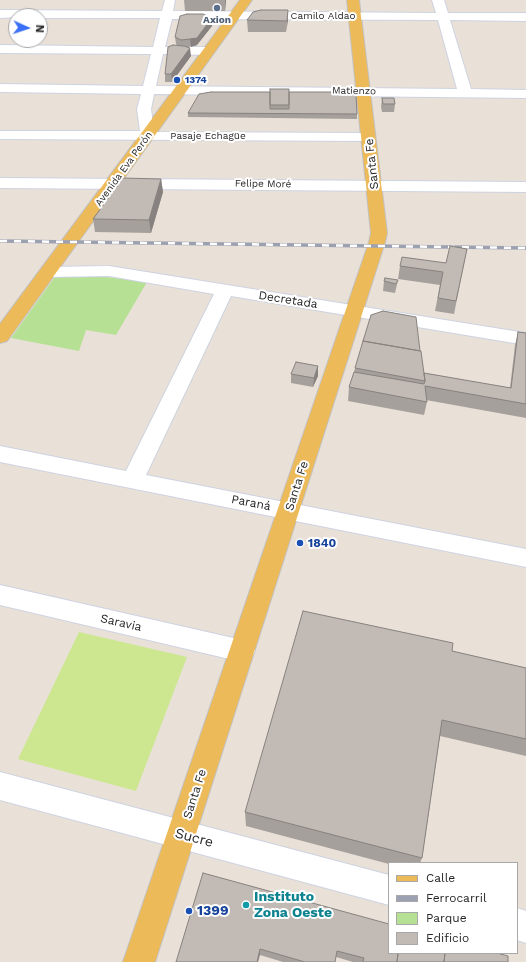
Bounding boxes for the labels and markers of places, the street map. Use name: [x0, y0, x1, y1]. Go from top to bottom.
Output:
marker: Axion: [212, 3, 222, 13]
place label: Axion: [203, 14, 231, 26]
place label: 1374: [185, 74, 207, 86]
marker: 1374: [172, 75, 182, 85]
place label: 1840: [308, 536, 336, 550]
marker: 1840: [295, 538, 305, 548]
place label: Instituto Zona Oeste: [254, 889, 332, 922]
marker: Instituto Zona Oeste: [241, 900, 251, 910]
place label: 1399: [197, 903, 229, 919]
marker: 1399: [184, 906, 194, 916]

